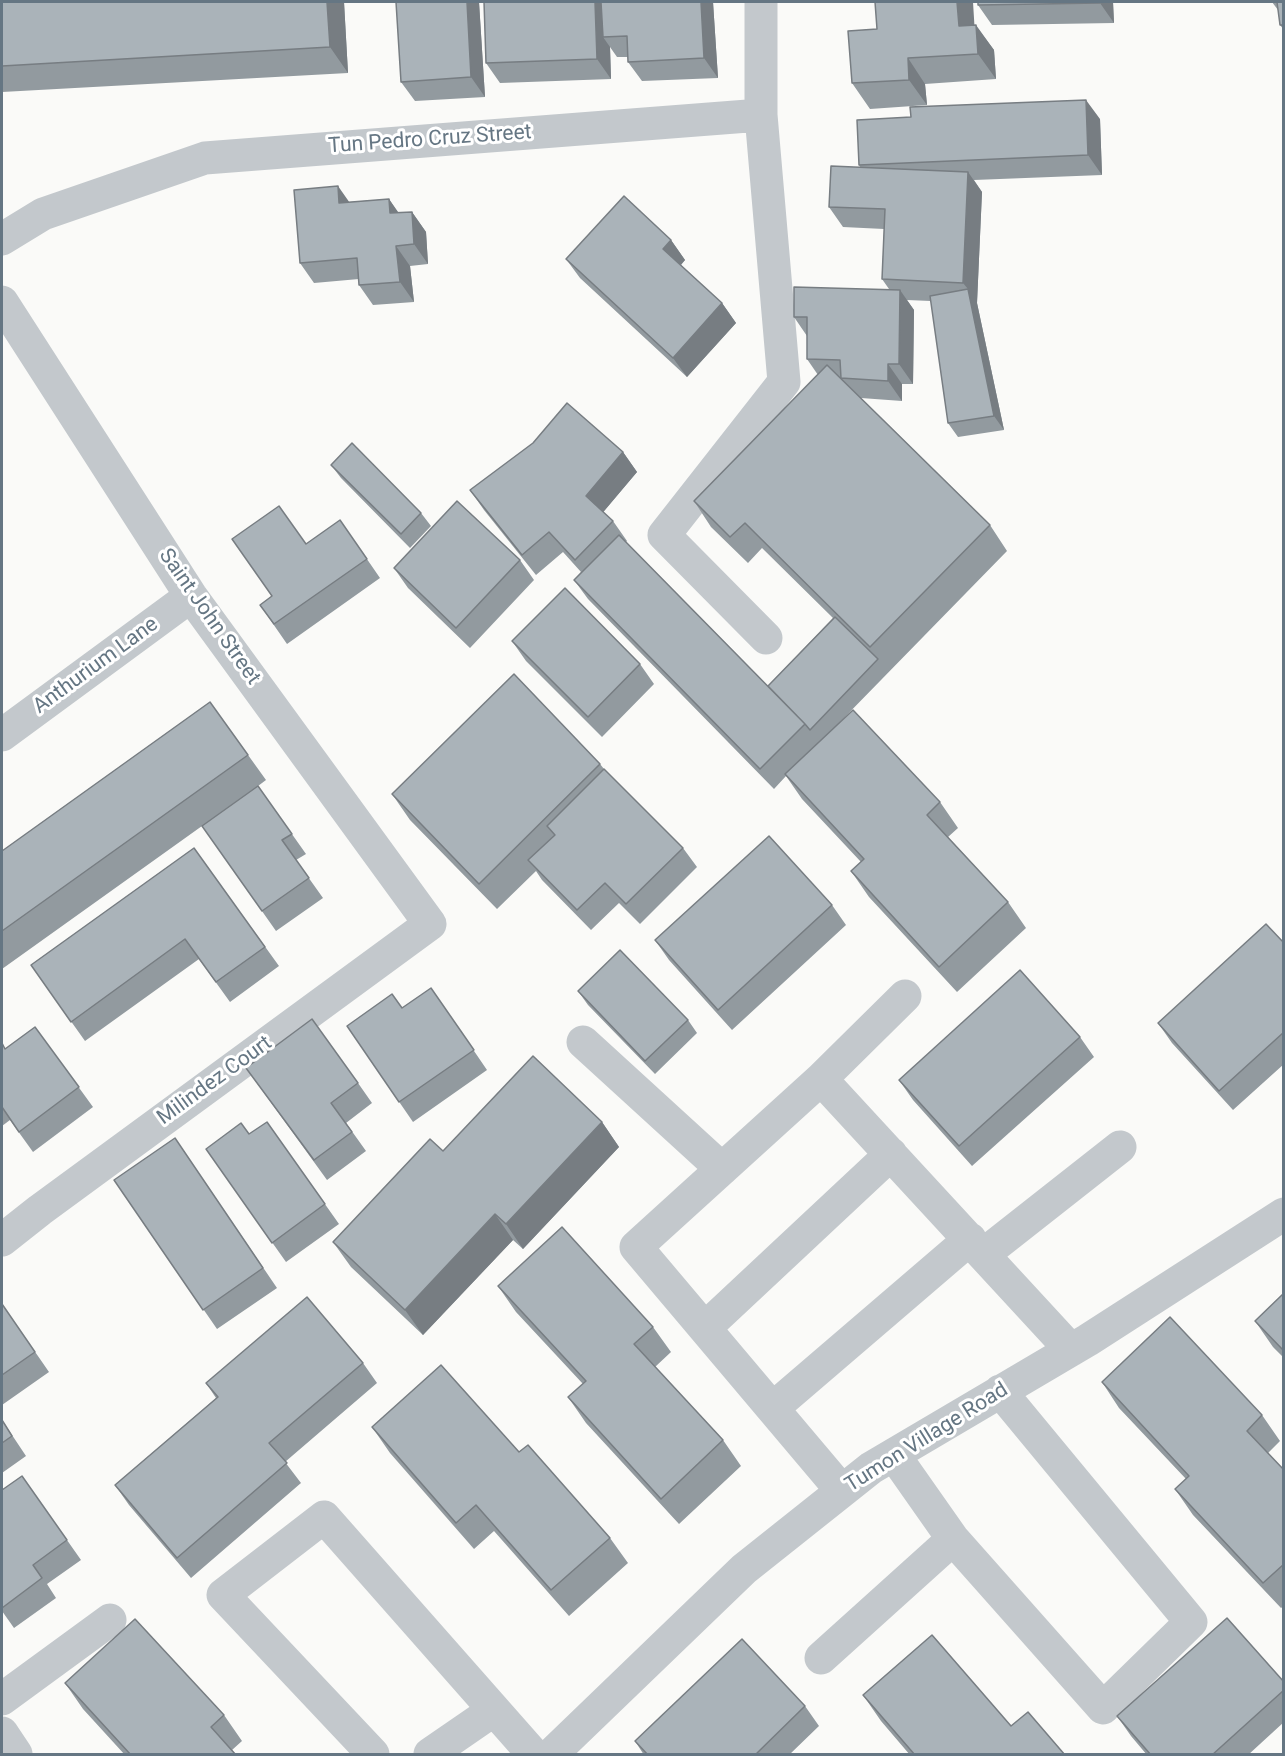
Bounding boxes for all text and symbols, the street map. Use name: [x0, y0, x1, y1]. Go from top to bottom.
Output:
street label: Tun Pedro Cruz Street: [328, 120, 532, 160]
street label: Saint John Street: [153, 544, 265, 690]
street label: Anthurium Lane: [29, 612, 163, 720]
street label: Milindez Court: [153, 1031, 277, 1131]
street label: Tumon Village Road: [841, 1378, 1013, 1498]

